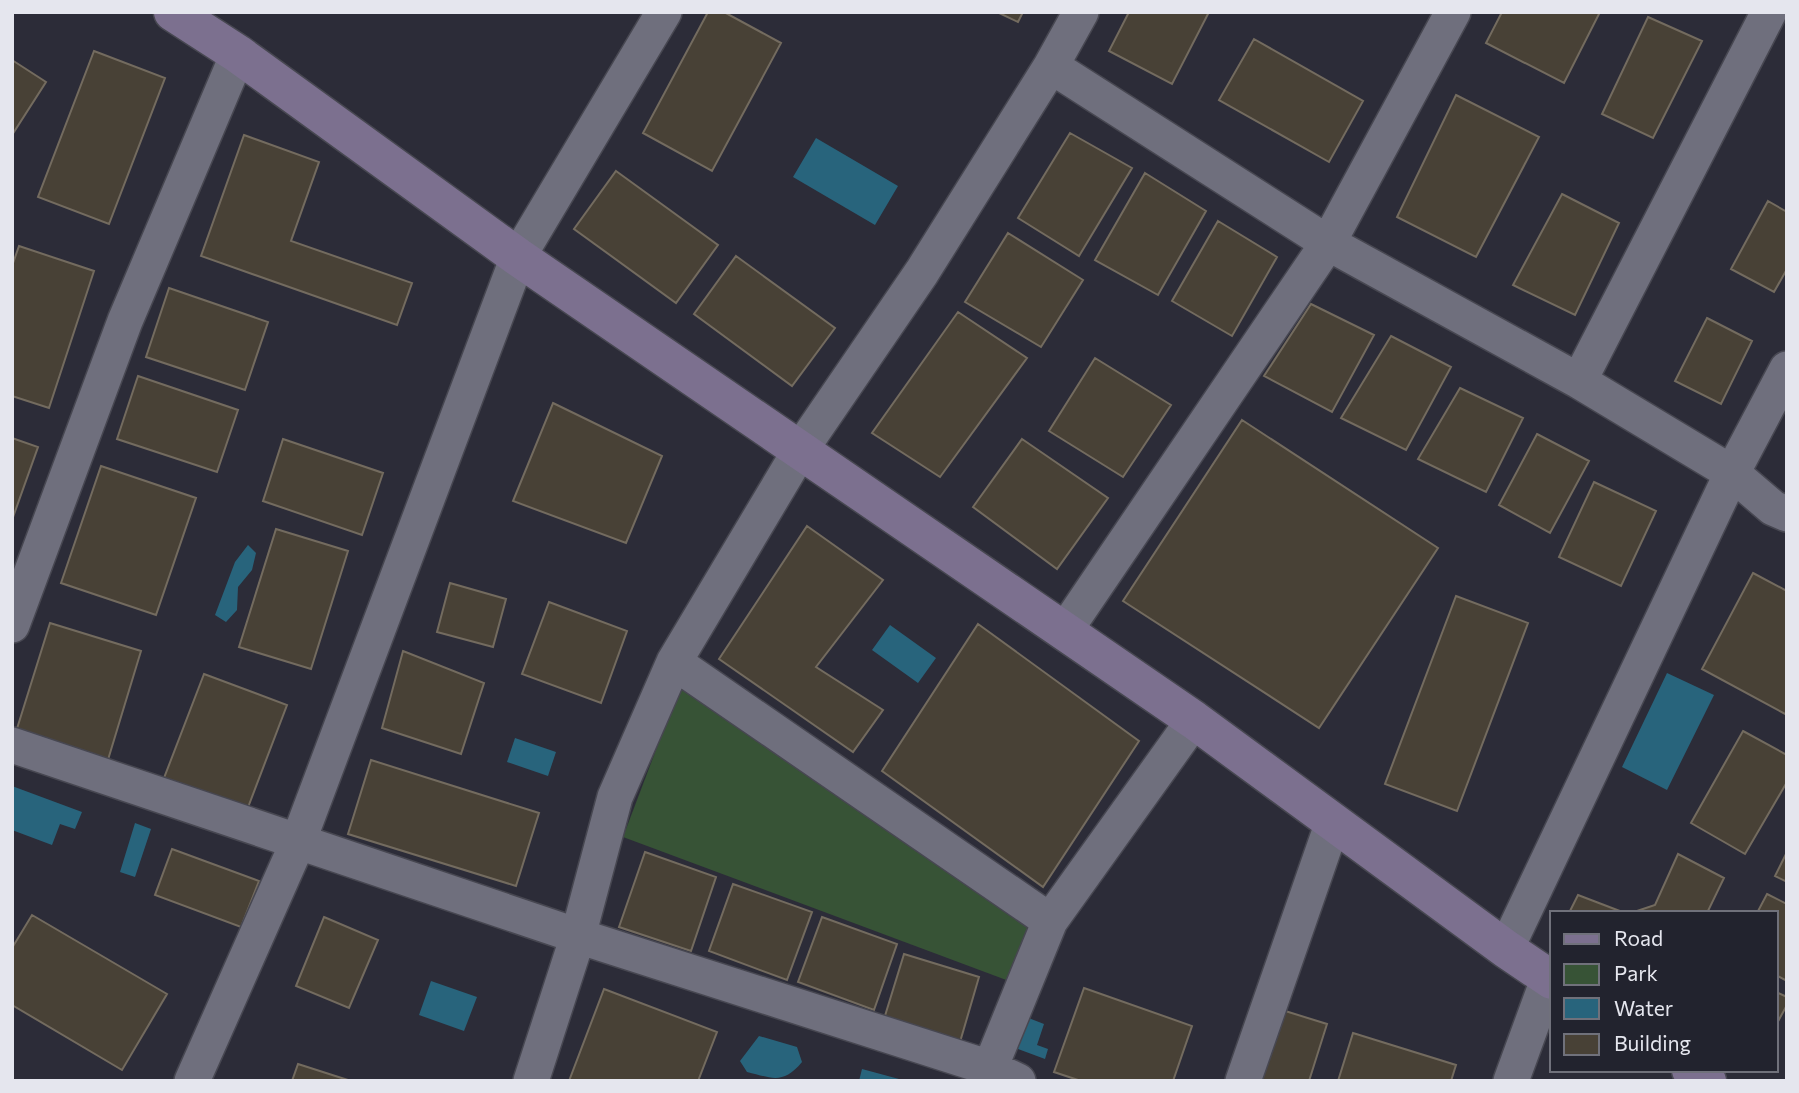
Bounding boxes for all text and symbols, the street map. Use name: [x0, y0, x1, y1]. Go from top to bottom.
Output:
legend: [1550, 911, 1778, 1072]
text: Road: [1614, 925, 1663, 950]
text: Park: [1614, 960, 1658, 985]
text: Water: [1614, 995, 1673, 1020]
text: Building: [1614, 1030, 1691, 1055]

